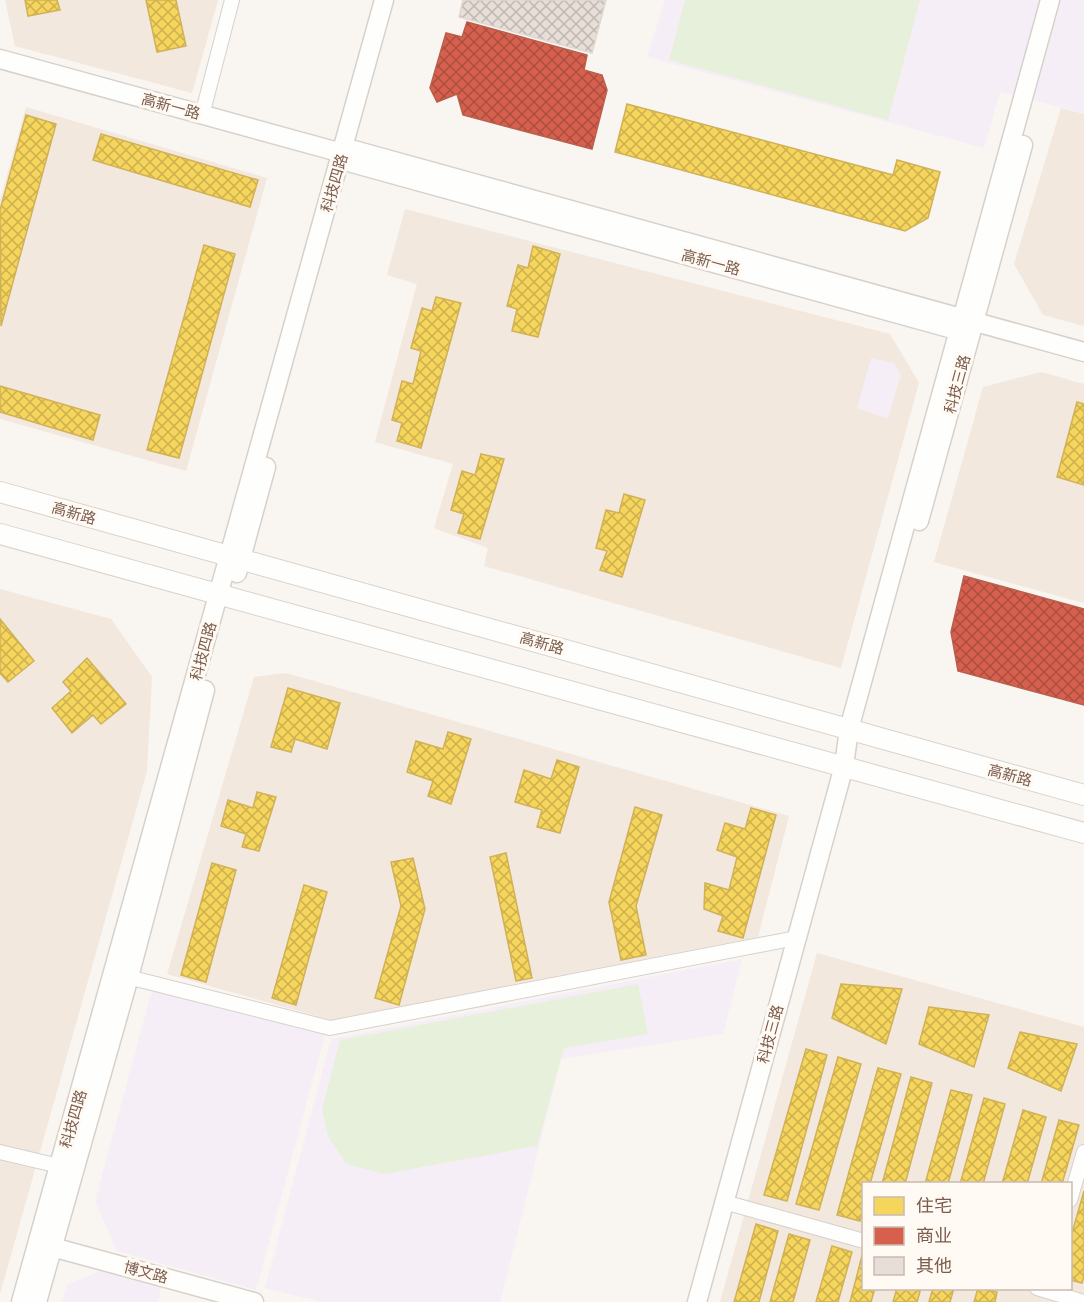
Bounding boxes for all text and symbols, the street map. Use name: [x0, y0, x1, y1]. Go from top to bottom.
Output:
street label: 高新一路: [140, 90, 202, 122]
street label: 科技四路: [318, 152, 350, 214]
street label: 高新一路: [680, 246, 742, 278]
street label: 科技三路: [941, 353, 973, 415]
street label: 高新路: [50, 499, 98, 527]
street label: 科技四路: [187, 620, 219, 682]
street label: 高新路: [518, 629, 566, 657]
street label: 高新路: [986, 761, 1034, 789]
street label: 科技三路: [754, 1003, 786, 1065]
street label: 科技四路: [57, 1088, 89, 1150]
legend: [862, 1182, 1072, 1290]
text: 住宅: [916, 1195, 952, 1215]
text: 商业: [916, 1225, 952, 1245]
text: 其他: [916, 1255, 952, 1275]
street label: 博文路: [122, 1258, 170, 1286]

